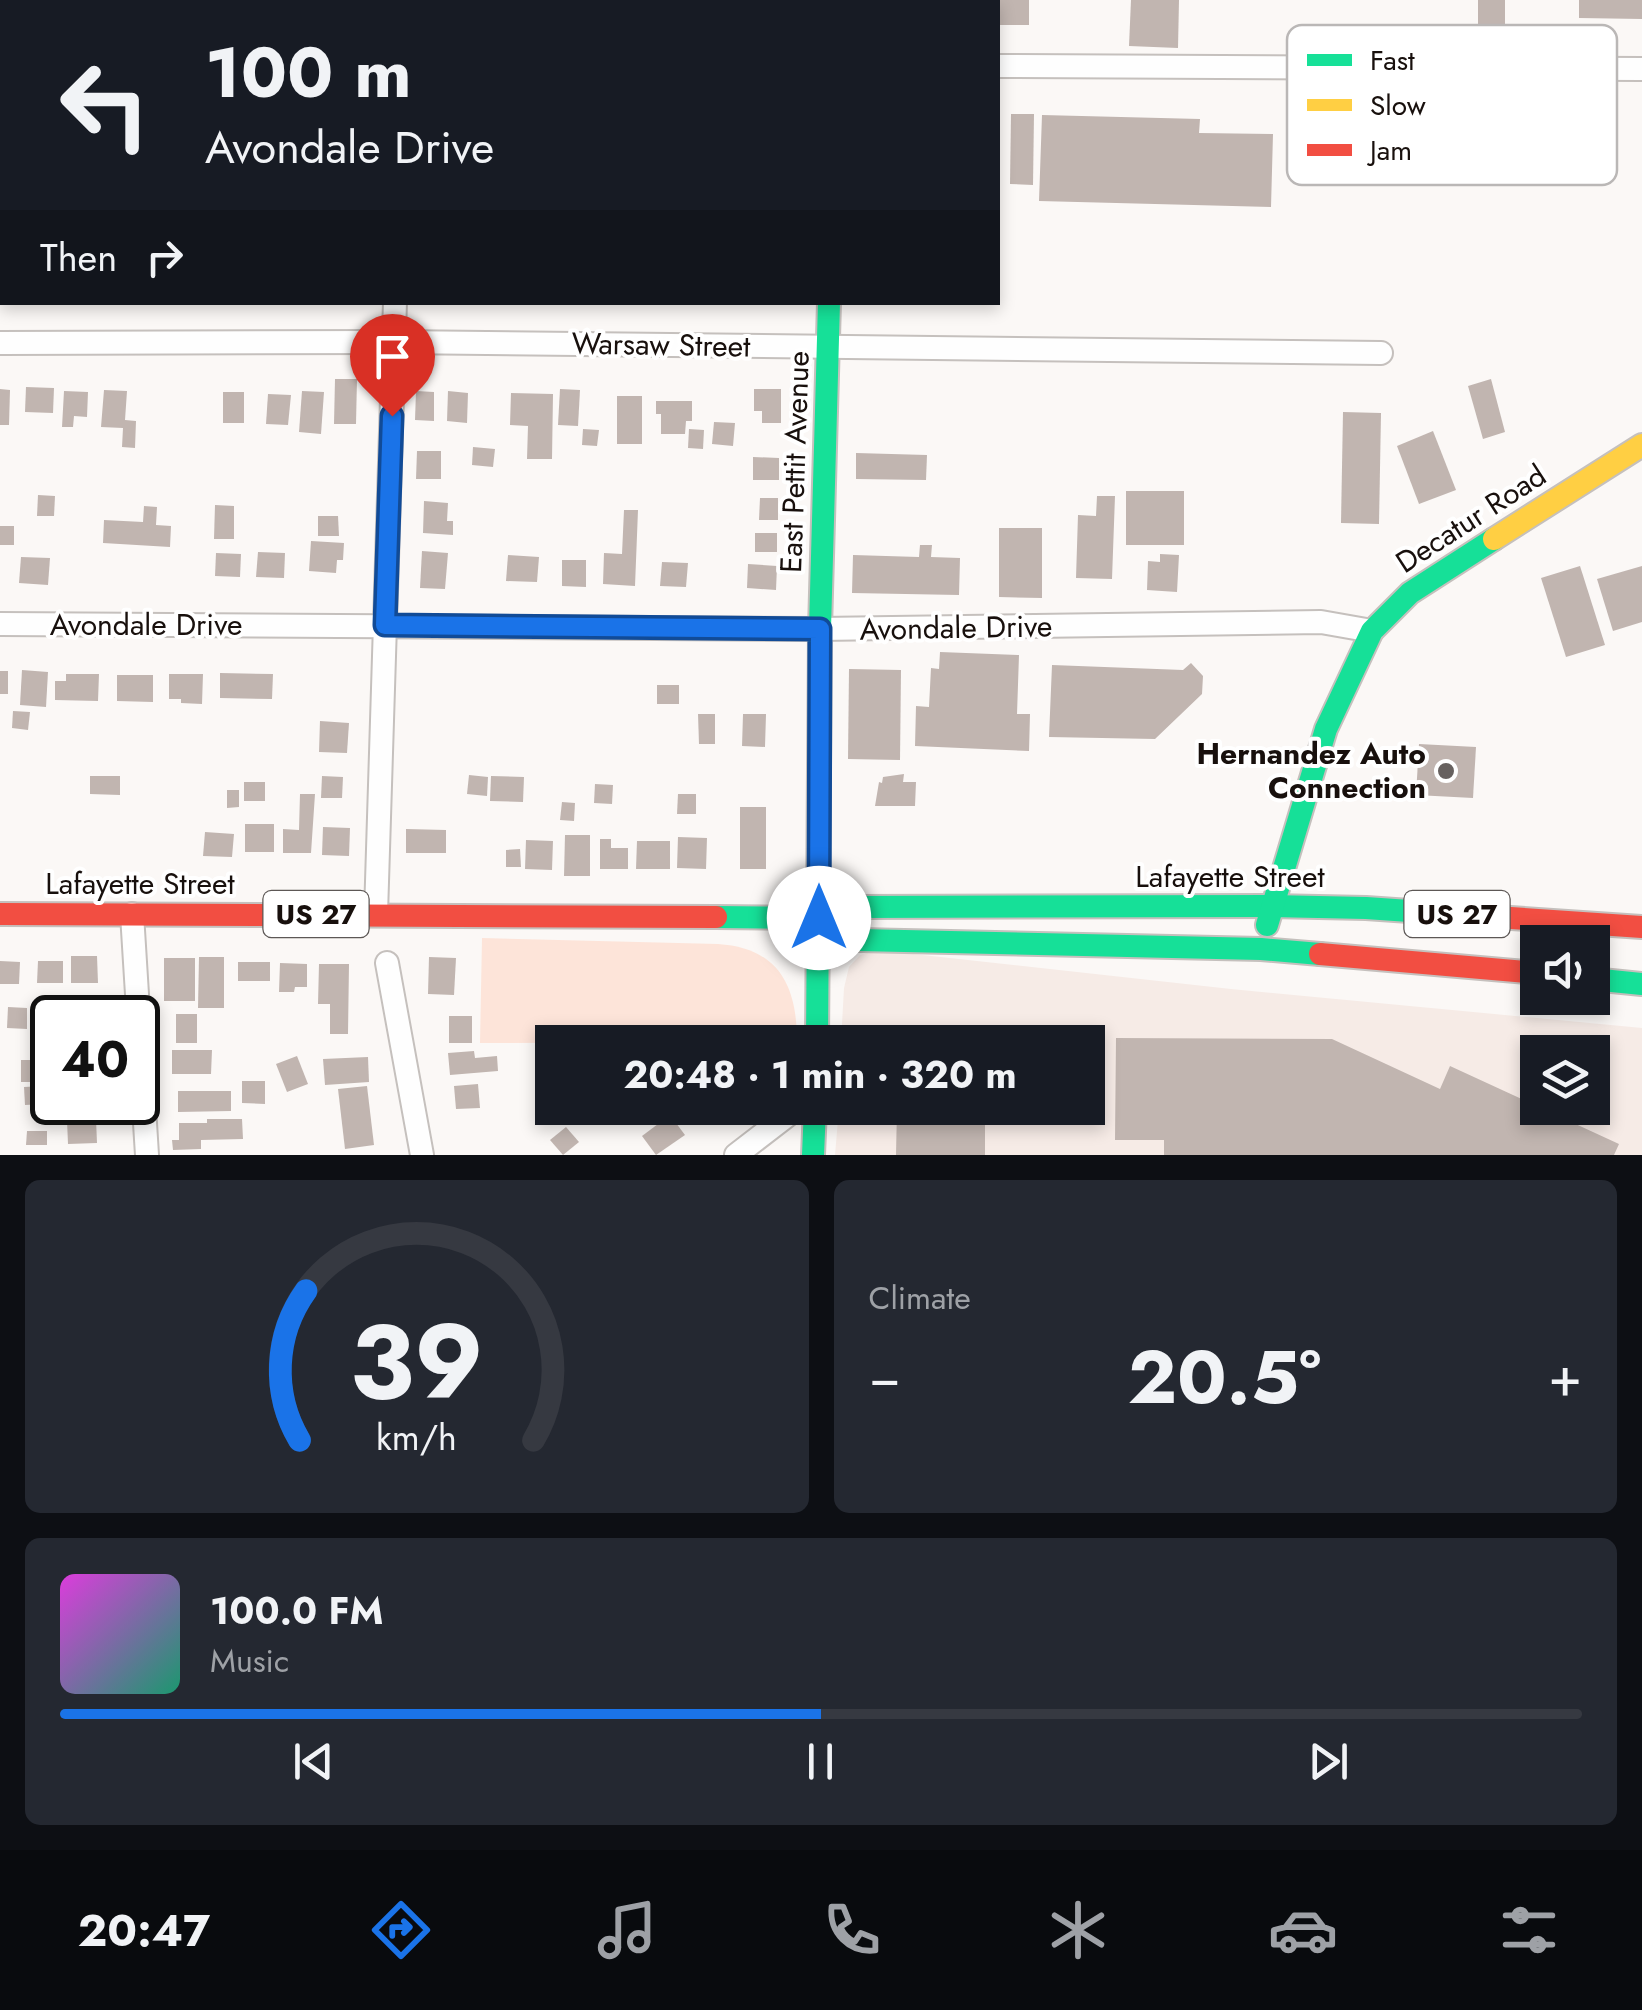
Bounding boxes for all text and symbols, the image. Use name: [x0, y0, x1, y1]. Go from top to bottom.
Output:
text: 100 m: [205, 22, 412, 123]
legend: [1287, 25, 1617, 185]
icon: left: [40, 40, 170, 170]
text: Fast: [1370, 40, 1415, 81]
text: Slow: [1370, 85, 1426, 126]
text: Avondale Drive: [205, 115, 494, 180]
text: Jam: [1366, 130, 1412, 171]
text: Then: [40, 230, 117, 285]
icon: right: [137, 230, 192, 285]
pin: [350, 314, 435, 417]
street label: Warsaw Street: [571, 321, 752, 368]
icon: arrive: [365, 329, 420, 384]
street label: East Pettit Avenue: [769, 350, 820, 574]
street label: Decatur Road: [1387, 454, 1554, 583]
street label: Avondale Drive: [50, 603, 242, 646]
street label: Avondale Drive: [859, 604, 1053, 651]
place label: Hernandez Auto Connection: [1196, 732, 1426, 809]
marker: Hernandez Auto Connection: [1435, 760, 1457, 782]
street label: Lafayette Street: [1135, 855, 1326, 898]
street label: Lafayette Street: [45, 862, 236, 905]
position arrow: [767, 866, 871, 970]
road number: US 27: [264, 891, 368, 937]
road number: US 27: [1404, 891, 1510, 937]
map controls: [1520, 925, 1610, 1125]
button: sound: [1520, 925, 1610, 1015]
speed limit sign: 40: [30, 995, 160, 1125]
button: layers: [1520, 1035, 1610, 1125]
text: 20:48 · 1 min · 320 m: [623, 1047, 1017, 1102]
text: Climate: [869, 1275, 971, 1321]
text: 39: [350, 1287, 484, 1437]
text: 20.5°: [1128, 1323, 1321, 1431]
text: −: [869, 1337, 901, 1417]
text: +: [1548, 1337, 1582, 1417]
text: km/h: [376, 1412, 457, 1463]
text: 100.0 FM: [210, 1583, 383, 1638]
text: Music: [210, 1638, 289, 1684]
icon: previous: [286, 1734, 341, 1789]
icon: pause: [793, 1734, 848, 1789]
icon: next: [1301, 1734, 1356, 1789]
icon: directions: [366, 1895, 436, 1965]
icon: music: [592, 1895, 662, 1965]
icon: phone: [817, 1895, 887, 1965]
icon: climate: [1043, 1895, 1113, 1965]
icon: car: [1268, 1895, 1338, 1965]
icon: filters: [1494, 1895, 1564, 1965]
text: 20:47: [78, 1898, 210, 1963]

